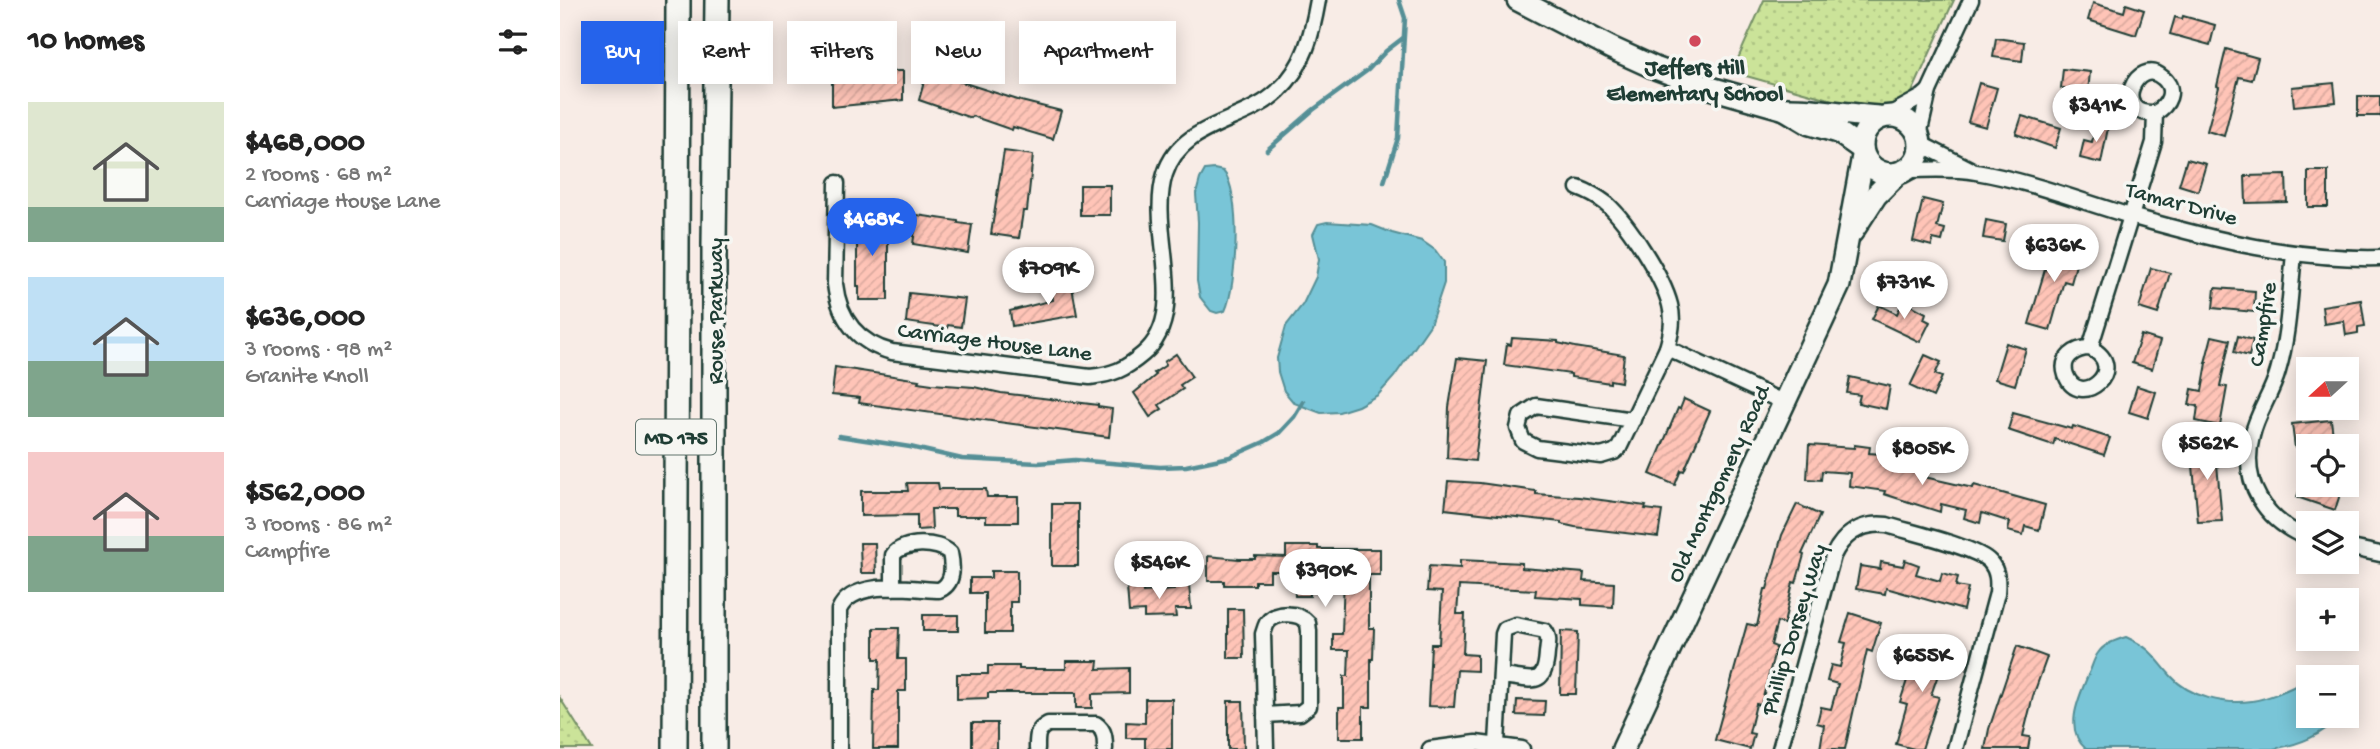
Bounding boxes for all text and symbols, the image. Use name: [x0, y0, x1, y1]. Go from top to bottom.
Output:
chip: Buy: [581, 21, 664, 84]
chip: Rent: [678, 21, 773, 84]
chip: Filters: [787, 21, 897, 84]
chip: New: [911, 21, 1005, 84]
chip: Apartment: [1019, 21, 1176, 84]
icon: filters: [494, 23, 532, 61]
text: 10 homes: [28, 25, 144, 60]
marker: Jeffers Hill Elementary School: [1687, 33, 1703, 49]
place label: Jeffers Hill Elementary School: [1606, 56, 1784, 109]
pin: $341K: [2047, 85, 2145, 144]
text: $341K: [2068, 93, 2124, 120]
text: $468,000: [245, 127, 365, 162]
icon: home: [84, 130, 168, 214]
text: 2 rooms · 68 m²: [245, 162, 392, 189]
street label: Tamar Drive: [2120, 177, 2241, 234]
text: Carriage House Lane: [245, 189, 440, 216]
pin: $468K: [823, 198, 921, 258]
text: $468K: [843, 207, 901, 234]
pin: $636K: [2005, 224, 2103, 284]
text: $636K: [2025, 233, 2083, 260]
street label: Rouse Parkway: [704, 238, 731, 384]
pin: $709K: [999, 247, 1097, 307]
text: $709K: [1018, 256, 1078, 283]
pin: $731K: [1855, 262, 1953, 321]
text: $731K: [1876, 270, 1932, 297]
street label: Campfire: [2244, 279, 2285, 369]
text: $636,000: [245, 302, 365, 337]
icon: home: [84, 305, 168, 389]
street label: Carriage House Lane: [896, 318, 1094, 369]
text: 3 rooms · 98 m²: [245, 337, 392, 364]
north arrow: [2296, 357, 2359, 420]
map controls: [2296, 357, 2359, 728]
text: Granite Knoll: [245, 364, 369, 391]
street label: Old Montgomery Road: [1663, 380, 1778, 587]
road number: MD 175: [636, 420, 716, 454]
pin: $562K: [2158, 422, 2256, 482]
pin: $805K: [1873, 428, 1971, 487]
text: $562K: [2178, 431, 2236, 458]
button: locate: [2296, 434, 2359, 497]
text: $805K: [1892, 436, 1952, 463]
text: $562,000: [245, 477, 365, 512]
icon: home: [84, 480, 168, 564]
button: layers: [2296, 511, 2359, 574]
text: 3 rooms · 86 m²: [245, 512, 392, 539]
text: Campfire: [245, 539, 330, 566]
street label: Phillip Dorsey Way: [1756, 541, 1834, 720]
pin: $546K: [1110, 542, 1208, 601]
text: $546K: [1130, 550, 1188, 577]
pin: $390K: [1276, 550, 1374, 609]
text: $390K: [1295, 558, 1355, 585]
button: +: [2296, 588, 2359, 651]
pin: $655K: [1873, 634, 1971, 694]
text: $655K: [1893, 643, 1951, 670]
button: −: [2296, 665, 2359, 728]

